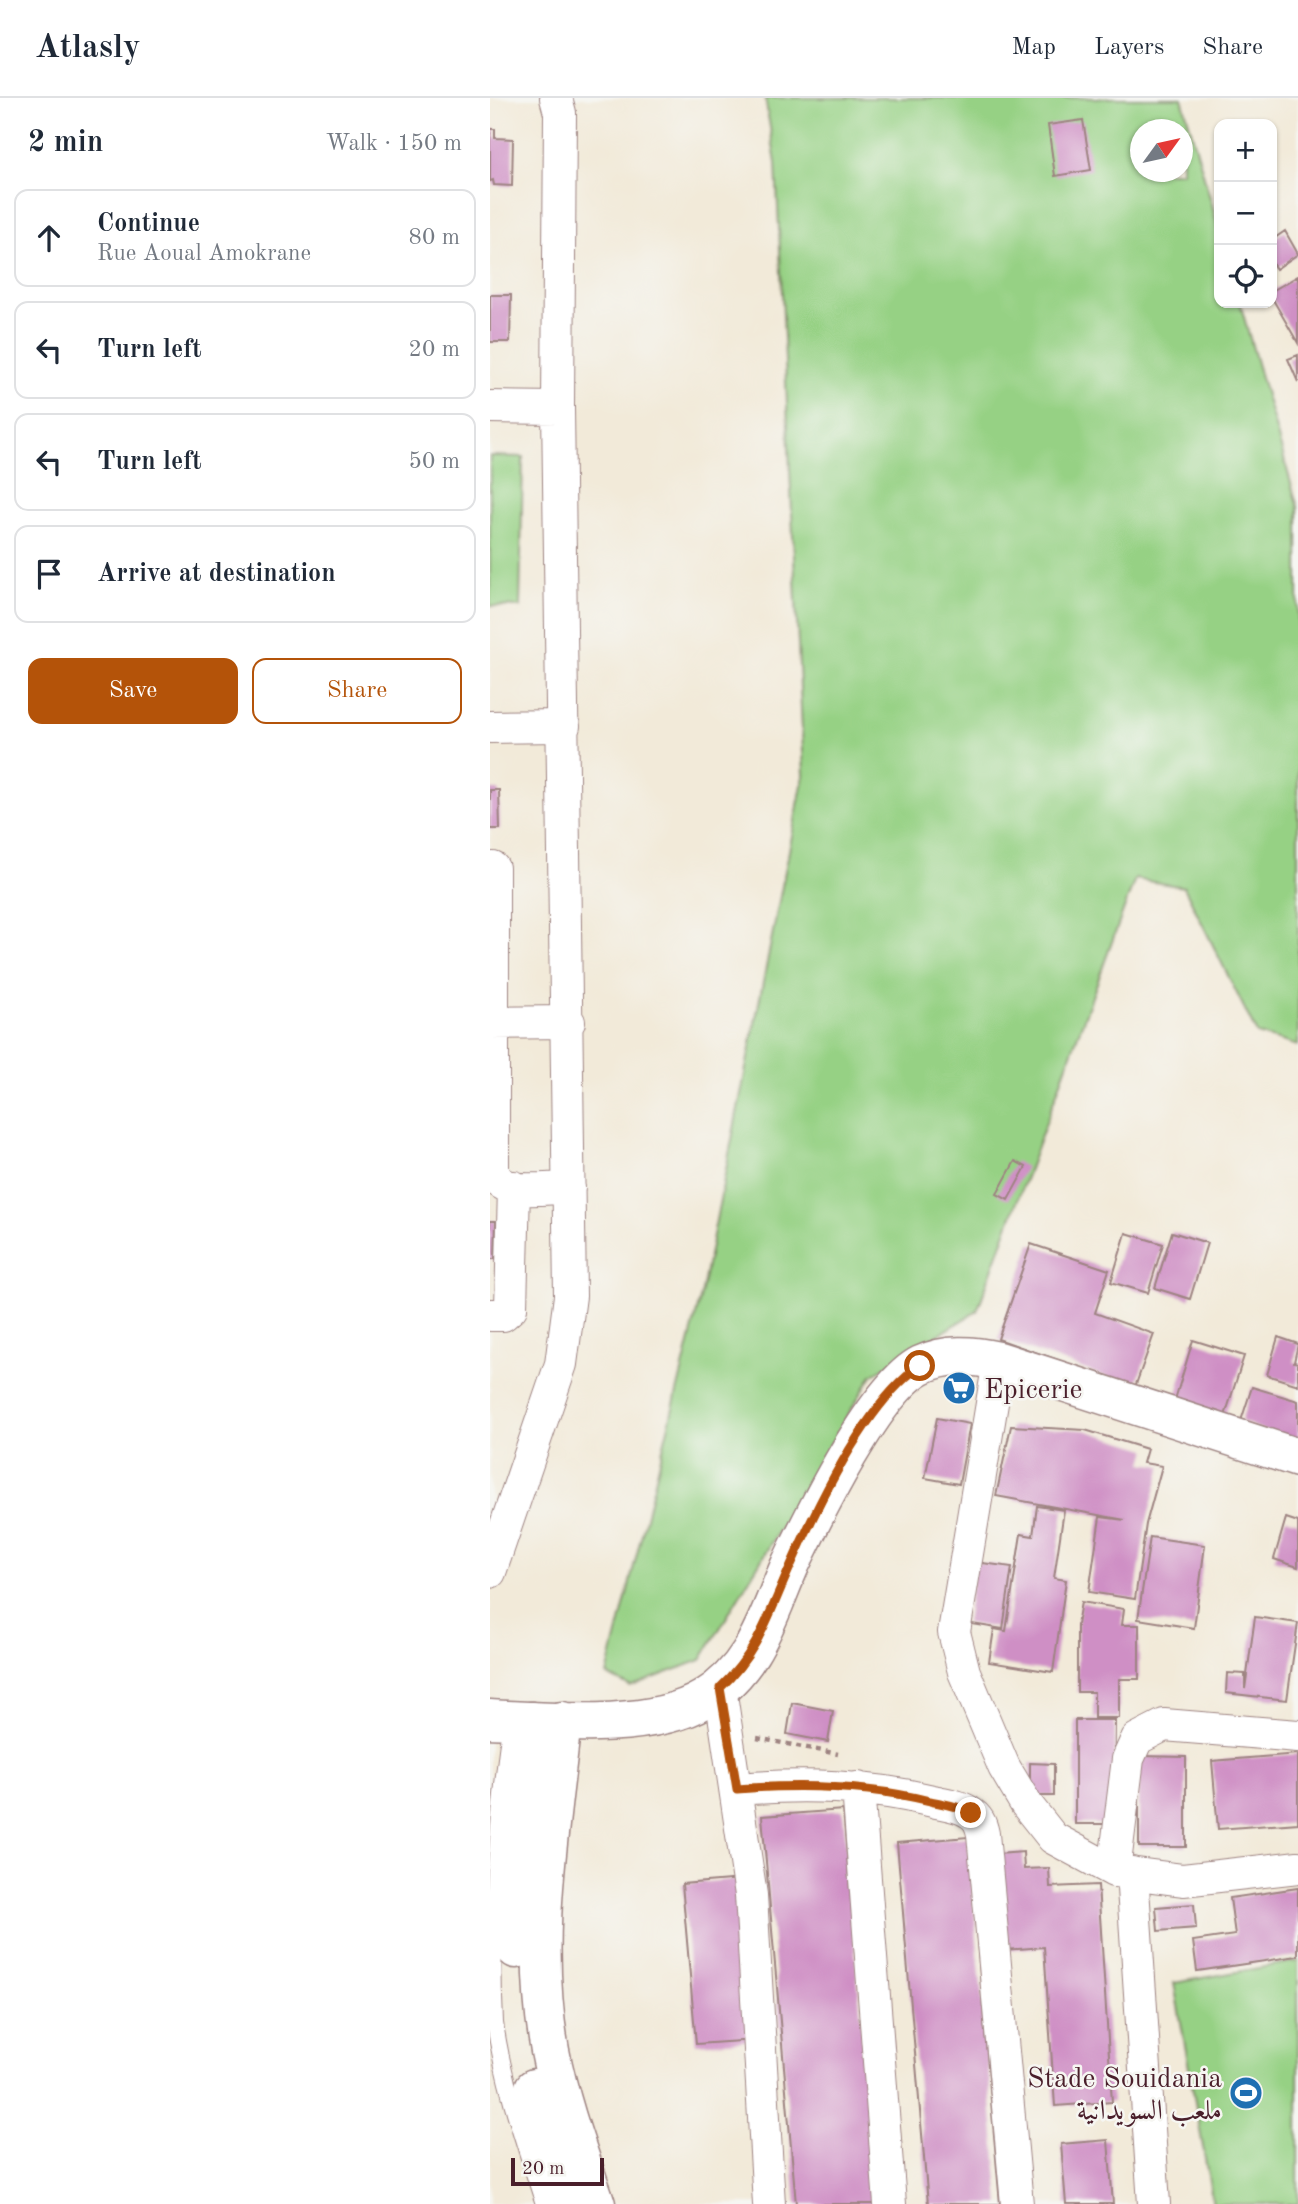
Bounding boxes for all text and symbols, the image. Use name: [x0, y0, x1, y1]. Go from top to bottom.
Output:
text: Atlasly: [35, 32, 140, 65]
text: Map: [1012, 36, 1056, 60]
text: Layers: [1094, 36, 1164, 60]
text: Share: [1202, 36, 1263, 60]
north arrow: [1130, 119, 1193, 182]
map controls: [1214, 119, 1277, 308]
button: +: [1214, 119, 1277, 182]
text: 2 min: [28, 128, 103, 158]
text: Walk · 150 m: [326, 132, 462, 155]
button: −: [1214, 182, 1277, 245]
text: Continue: [97, 211, 200, 237]
icon: ahead: [30, 219, 68, 257]
text: 80 m: [409, 226, 460, 249]
text: Rue Aoual Amokrane: [97, 242, 311, 265]
button: locate: [1214, 245, 1277, 308]
icon: left: [30, 331, 68, 369]
text: Turn left: [97, 337, 202, 363]
text: 20 m: [409, 338, 460, 361]
icon: left: [30, 443, 68, 481]
text: Turn left: [97, 449, 202, 475]
text: 50 m: [409, 450, 460, 473]
icon: arrive: [30, 555, 68, 593]
text: Arrive at destination: [97, 561, 336, 587]
button: Save: [28, 658, 238, 724]
button: Share: [252, 658, 462, 724]
route start: [904, 1350, 935, 1381]
supermarket icon: Epicerie: [940, 1369, 978, 1407]
place label: Epicerie: [984, 1377, 1082, 1405]
route end: [955, 1797, 986, 1828]
place label: Stade Souidania ملعب السويدانية: [1027, 2066, 1222, 2127]
sports icon: Stade Souidania ملعب السويدانية: [1227, 2074, 1265, 2112]
scale bar: [511, 2155, 604, 2187]
text: 20 m: [522, 2160, 564, 2179]

